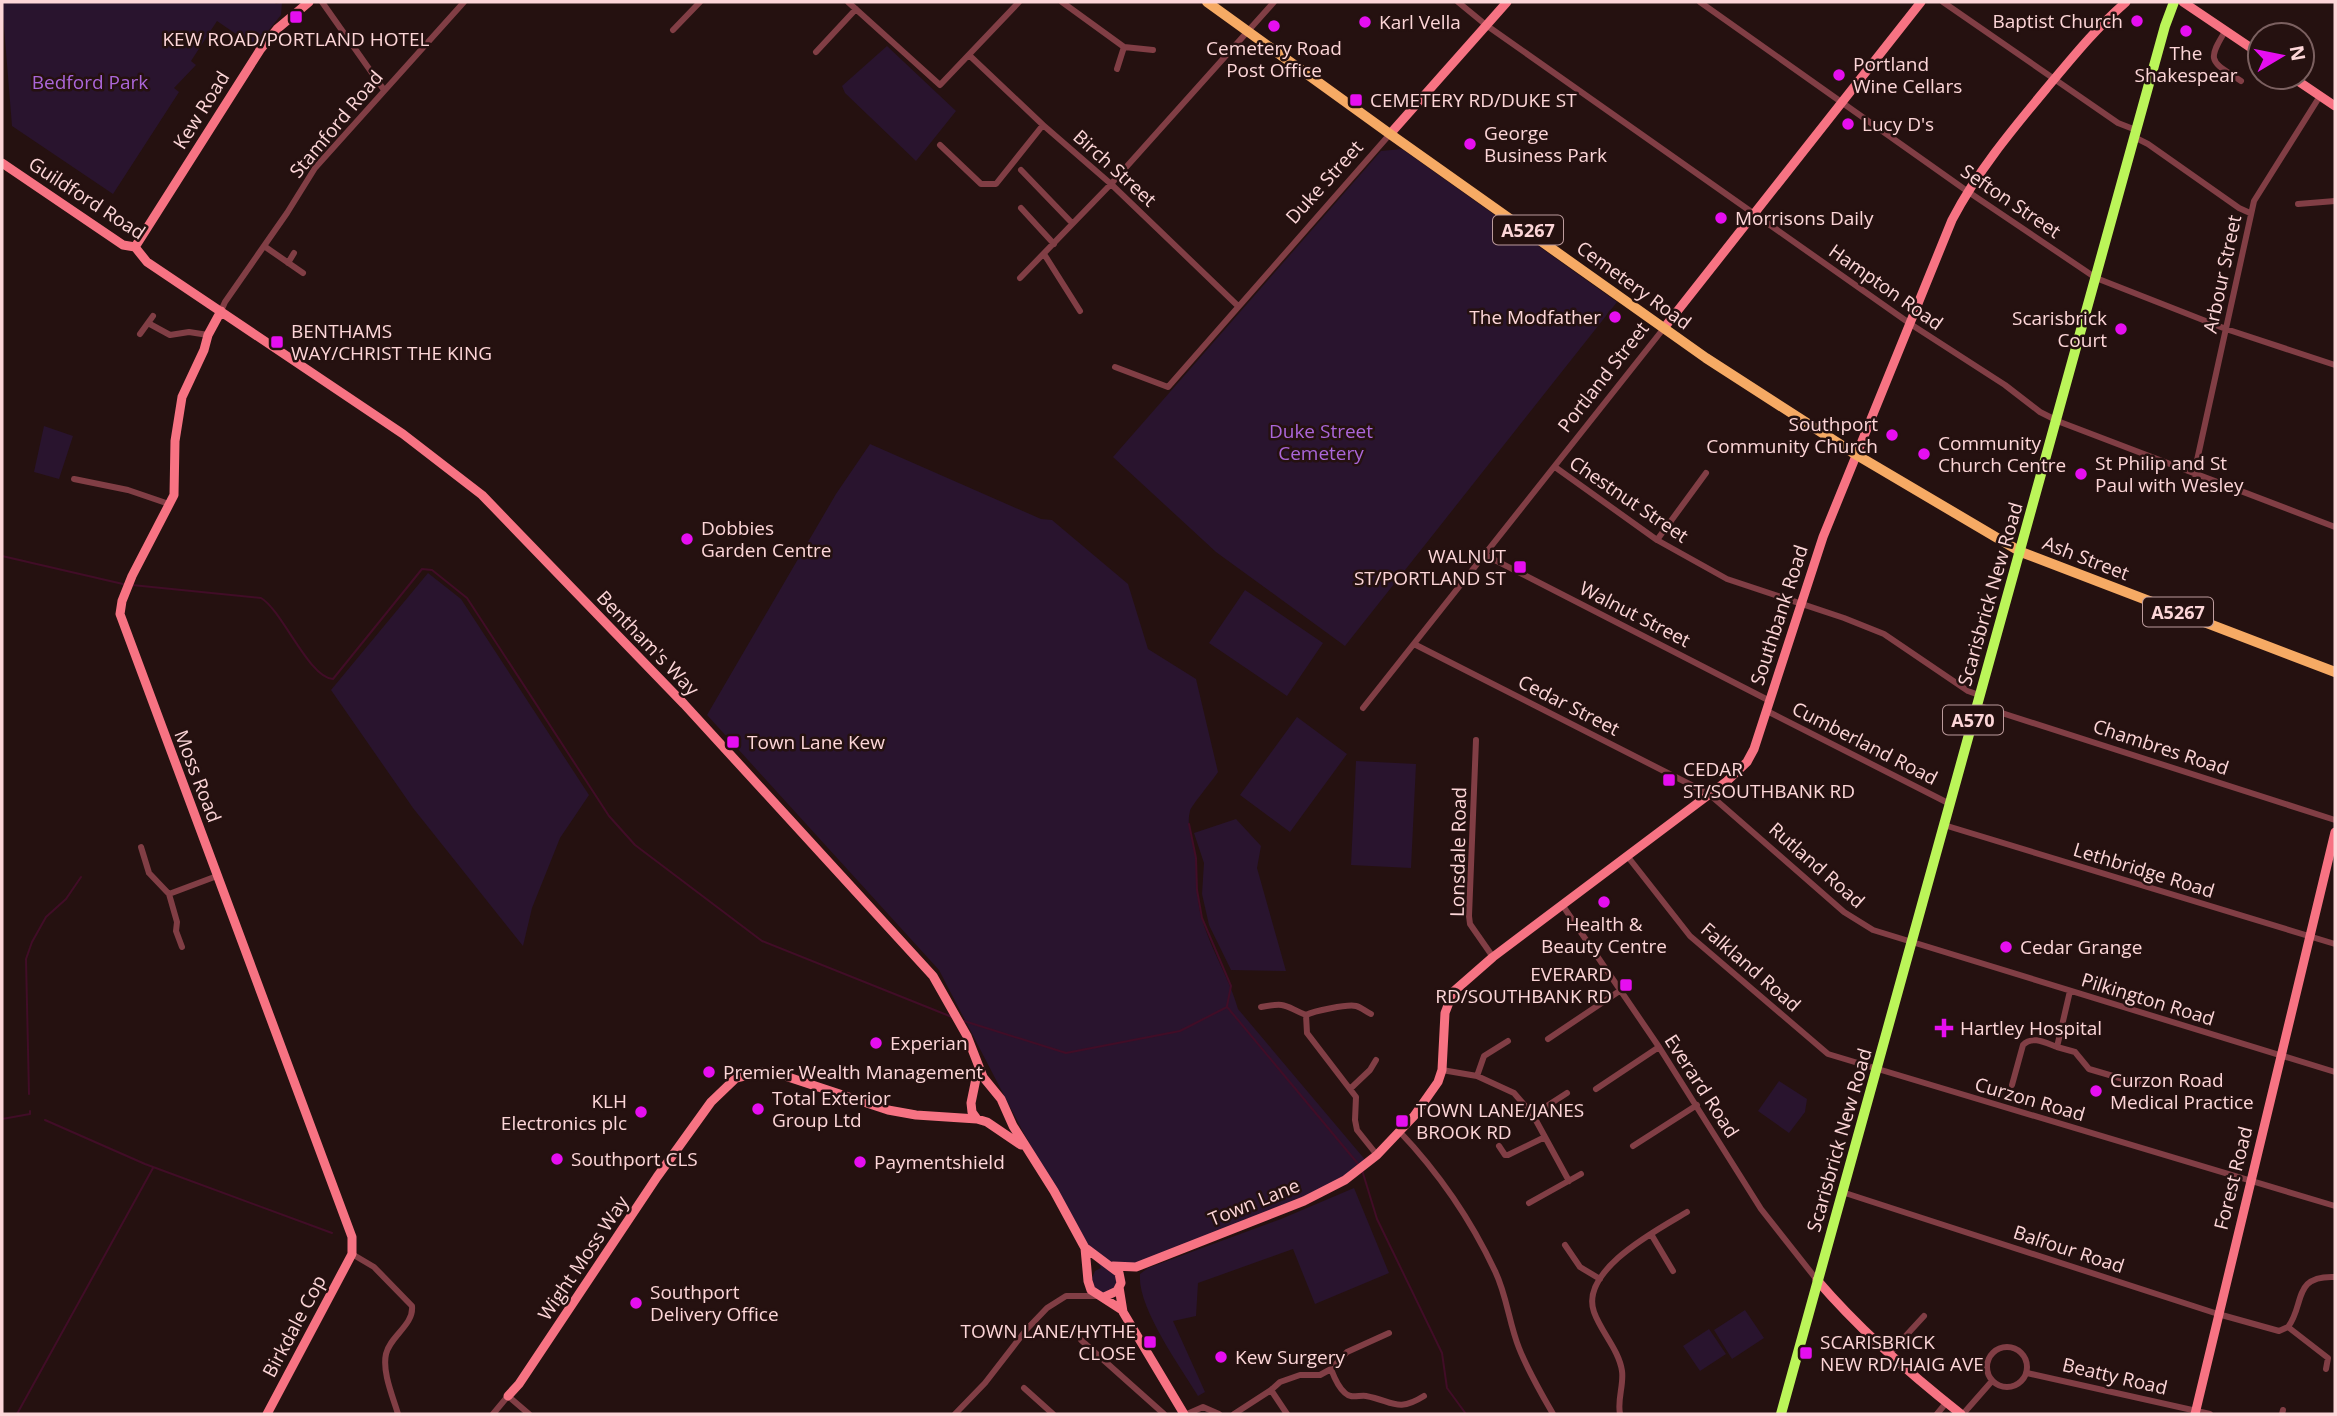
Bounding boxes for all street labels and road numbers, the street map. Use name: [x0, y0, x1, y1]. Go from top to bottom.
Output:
street label: Stamford Road: [283, 65, 389, 183]
street label: Kew Road: [167, 66, 235, 154]
street label: Birch Street: [1068, 124, 1162, 212]
street label: Duke Street: [1280, 134, 1369, 229]
street label: Guildford Road: [24, 151, 150, 245]
street label: Sefton Street: [1956, 158, 2066, 244]
street label: Arbour Street: [2197, 212, 2247, 336]
road number: A5267: [1493, 215, 1563, 244]
street label: Cemetery Road: [1571, 235, 1697, 335]
street label: Hampton Road: [1824, 238, 1948, 336]
street label: Portland Street: [1551, 316, 1655, 438]
street label: Chestnut Street: [1564, 450, 1694, 549]
street label: Scarisbrick New Road: [1951, 499, 2029, 689]
street label: Ash Street: [2039, 530, 2133, 586]
street label: Southbank Road: [1744, 542, 1814, 688]
street label: Walnut Street: [1575, 575, 1695, 653]
street label: Bentham's Way: [591, 585, 705, 702]
road number: A5267: [2143, 598, 2213, 626]
street label: Cedar Street: [1514, 668, 1624, 742]
street label: Cumberland Road: [1788, 695, 1942, 791]
road number: A570: [1943, 706, 2003, 734]
street label: Chambres Road: [2090, 713, 2232, 781]
street label: Moss Road: [168, 726, 228, 826]
street label: Lonsdale Road: [1444, 787, 1472, 917]
street label: Rutland Road: [1764, 816, 1870, 914]
street label: Lethbridge Road: [2070, 836, 2218, 904]
street label: Falkland Road: [1696, 916, 1806, 1018]
street label: Pilkington Road: [2078, 966, 2218, 1032]
street label: Everard Road: [1659, 1029, 1745, 1143]
street label: Scarisbrick New Road: [1800, 1045, 1878, 1235]
street label: Curzon Road: [1972, 1071, 2088, 1127]
street label: Forest Road: [2208, 1124, 2258, 1232]
street label: Town Lane: [1205, 1172, 1303, 1232]
street label: Wight Moss Way: [532, 1190, 635, 1325]
street label: Balfour Road: [2010, 1219, 2128, 1279]
street label: Birkdale Cop: [256, 1270, 332, 1382]
street label: Beatty Road: [2060, 1351, 2170, 1401]

